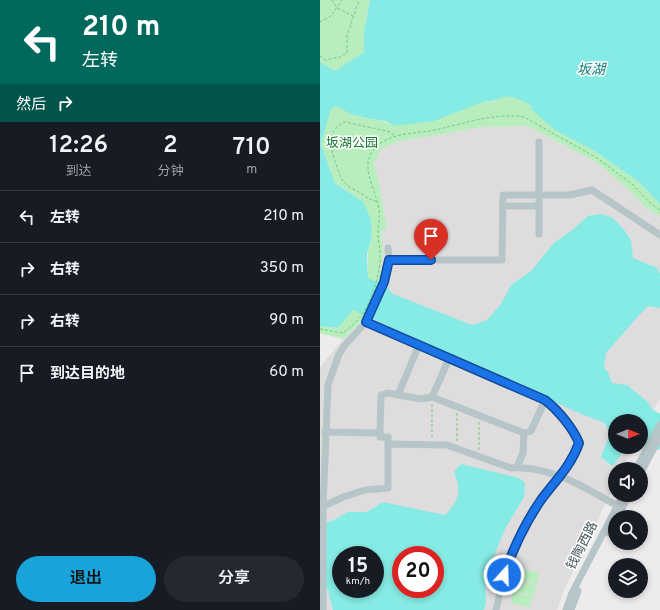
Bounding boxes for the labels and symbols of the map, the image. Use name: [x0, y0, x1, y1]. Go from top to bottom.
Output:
water label: 坂湖: [577, 62, 607, 79]
park label: 坂湖公园: [326, 136, 378, 152]
pin: [414, 219, 448, 260]
north arrow: [608, 414, 648, 454]
street label: 钱陶西路: [564, 519, 602, 573]
speed limit sign: 20: [392, 546, 444, 598]
position arrow: [483, 554, 525, 596]

